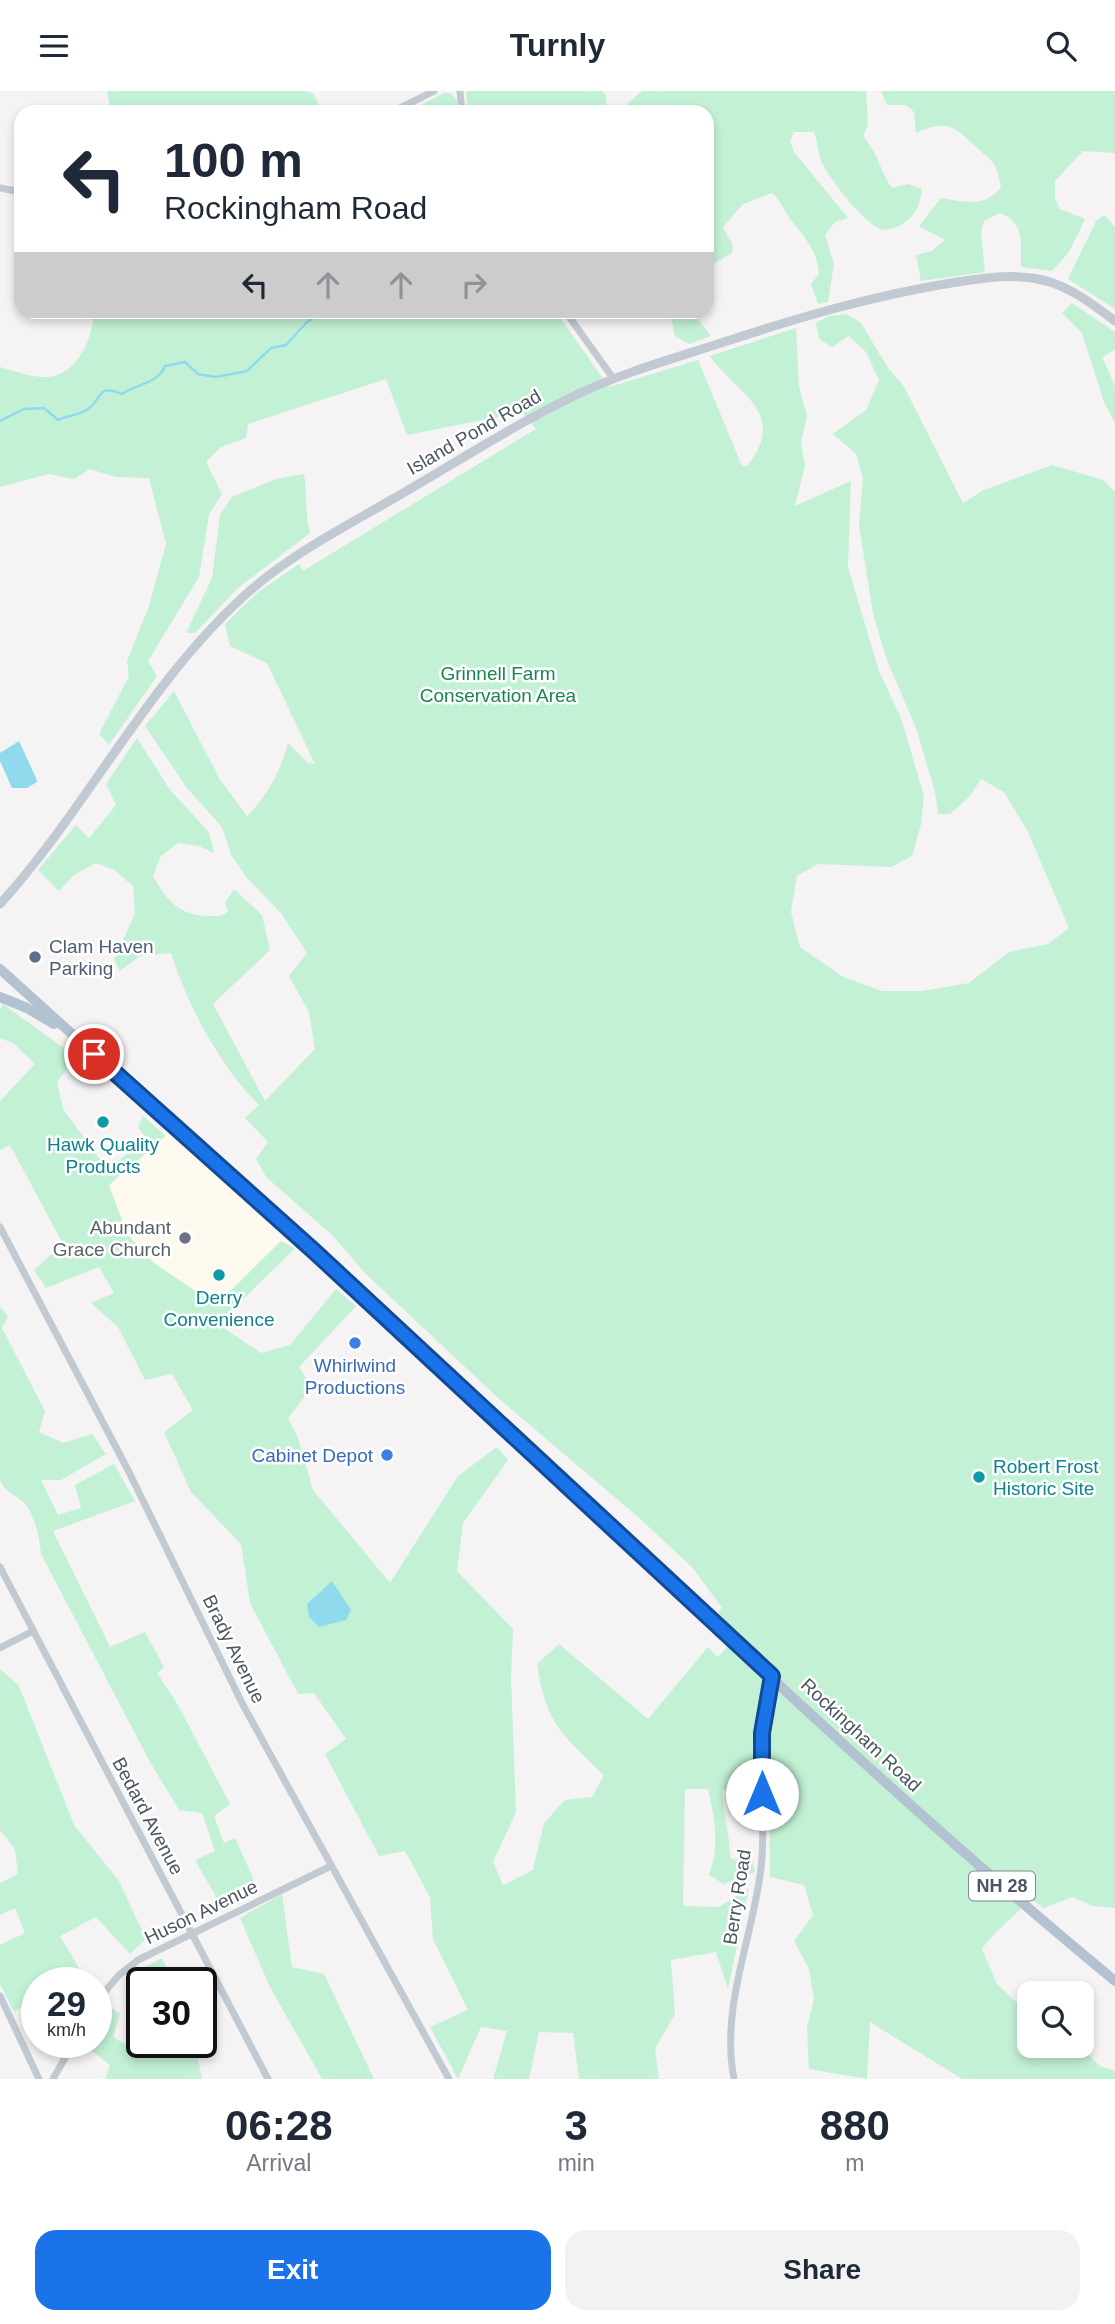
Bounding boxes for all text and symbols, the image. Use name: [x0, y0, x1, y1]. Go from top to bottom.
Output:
icon: menu: [35, 27, 73, 65]
text: Turnly: [510, 27, 605, 63]
icon: search: [1042, 27, 1080, 65]
icon: left: [49, 133, 140, 224]
text: 100 m: [164, 133, 303, 187]
text: Rockingham Road: [164, 190, 427, 226]
icon: left: [236, 266, 274, 304]
icon: ahead: [309, 266, 347, 304]
icon: ahead: [382, 266, 420, 304]
icon: right: [455, 266, 493, 304]
street label: Island Pond Road: [403, 385, 545, 479]
park label: Grinnell Farm Conservation Area: [420, 663, 577, 706]
place label: Clam Haven Parking: [49, 936, 154, 979]
marker: Clam Haven Parking: [27, 949, 43, 965]
pin: [64, 1024, 124, 1084]
icon: arrive: [75, 1035, 113, 1073]
marker: Hawk Quality Products: [95, 1114, 111, 1130]
place label: Hawk Quality Products: [47, 1134, 159, 1177]
place label: Abundant Grace Church: [53, 1217, 172, 1260]
marker: Abundant Grace Church: [177, 1230, 193, 1246]
marker: Derry Convenience: [211, 1267, 227, 1283]
place label: Derry Convenience: [164, 1287, 274, 1330]
marker: Whirlwind Productions: [347, 1335, 363, 1351]
place label: Whirlwind Productions: [305, 1355, 405, 1398]
place label: Cabinet Depot: [252, 1445, 374, 1466]
marker: Cabinet Depot: [379, 1447, 395, 1463]
place label: Robert Frost Historic Site: [993, 1456, 1099, 1499]
marker: Robert Frost Historic Site: [971, 1469, 987, 1485]
street label: Brady Avenue: [199, 1591, 269, 1707]
street label: Rockingham Road: [797, 1674, 925, 1796]
street label: Bedard Avenue: [108, 1754, 188, 1878]
position arrow: [725, 1757, 799, 1831]
street label: Berry Road: [719, 1848, 755, 1946]
road number: NH 28: [969, 1871, 1035, 1901]
street label: Huson Avenue: [141, 1876, 261, 1948]
speed limit sign: 30: [126, 1967, 217, 2058]
map controls: [1017, 1981, 1094, 2058]
button: search: [1017, 1981, 1094, 2058]
text: 29: [47, 1984, 86, 2023]
text: km/h: [47, 2020, 86, 2040]
text: 06:28: [225, 2102, 333, 2149]
text: 3: [564, 2102, 588, 2149]
text: 880: [820, 2102, 890, 2149]
text: Arrival: [246, 2150, 311, 2176]
text: min: [558, 2150, 595, 2176]
text: m: [845, 2150, 864, 2176]
button: Exit: [35, 2230, 551, 2310]
button: Share: [565, 2230, 1080, 2310]

